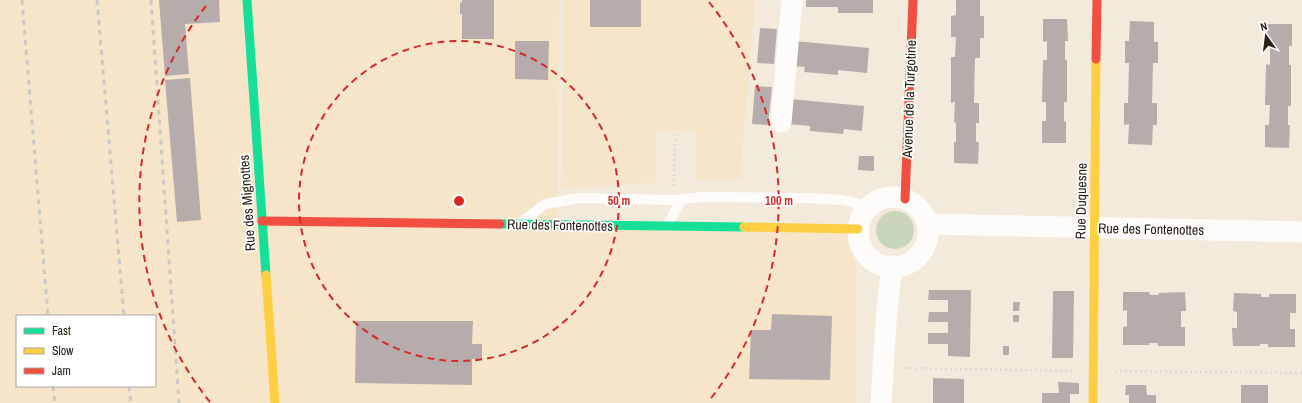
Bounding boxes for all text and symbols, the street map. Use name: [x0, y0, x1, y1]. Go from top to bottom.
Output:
north arrow: [1246, 16, 1286, 56]
text: N: [1259, 19, 1268, 34]
street label: Avenue de la Turgotine: [898, 40, 920, 159]
street label: Rue des Mignottes: [235, 154, 259, 252]
street label: Rue Duquesne: [1071, 163, 1091, 239]
text: 50 m: [608, 193, 630, 209]
text: 100 m: [765, 193, 793, 209]
centre of rings: [452, 194, 466, 208]
street label: Rue des Fontenottes: [507, 215, 613, 235]
street label: Rue des Fontenottes: [1098, 219, 1204, 239]
legend: [16, 315, 156, 387]
text: Fast: [52, 323, 71, 339]
text: Slow: [52, 343, 74, 359]
text: Jam: [52, 363, 71, 379]

